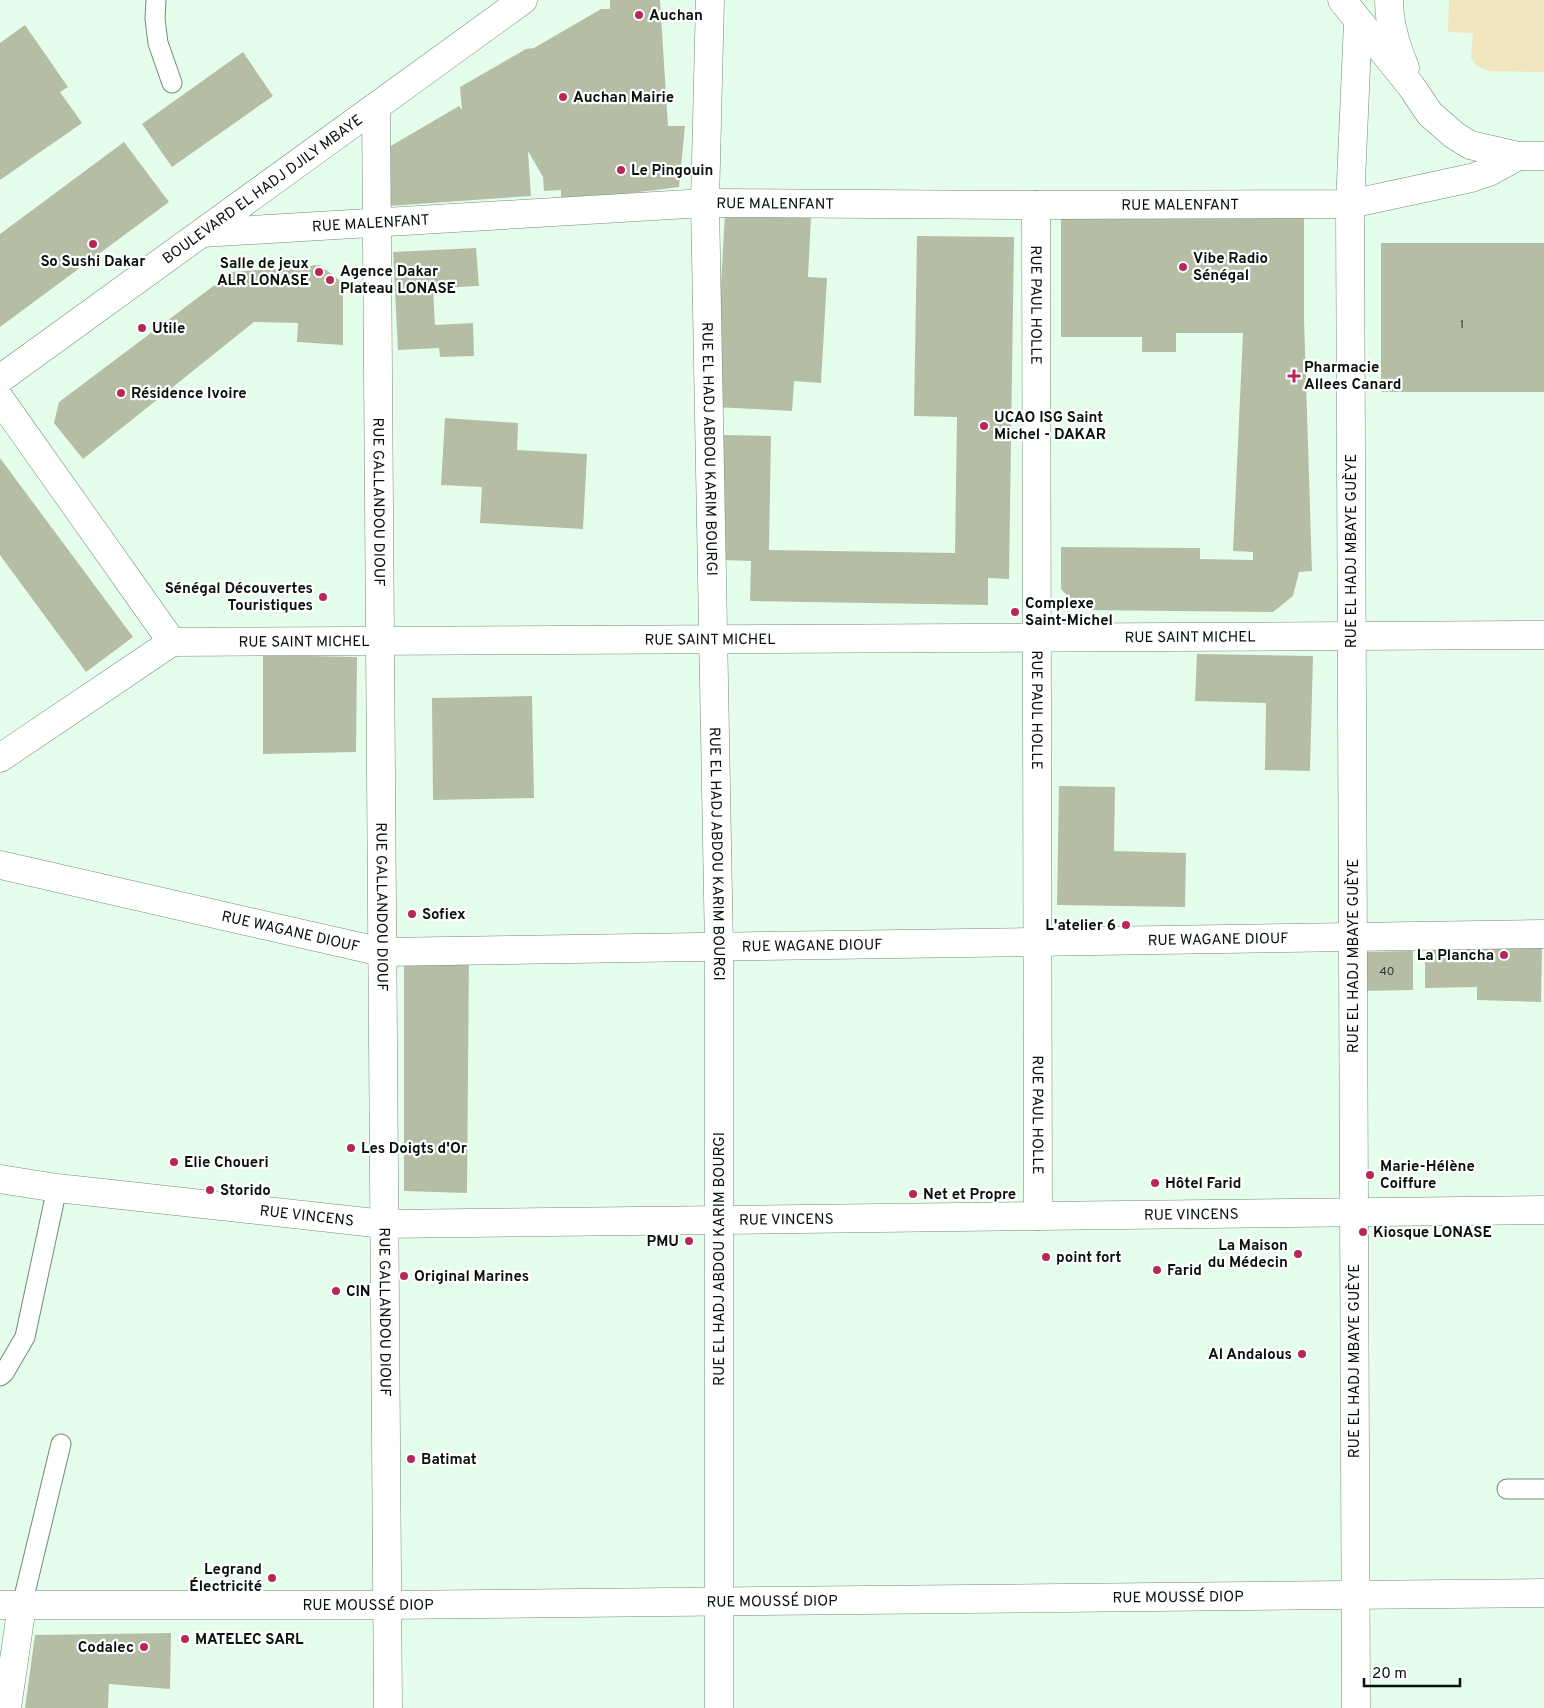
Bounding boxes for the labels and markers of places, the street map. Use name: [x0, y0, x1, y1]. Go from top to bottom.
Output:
place label: Auchan: [649, 7, 703, 26]
marker: Auchan: [633, 9, 645, 21]
place label: Auchan Mairie: [573, 89, 674, 108]
marker: Auchan Mairie: [557, 91, 569, 103]
place label: Le Pingouin: [631, 162, 713, 181]
marker: Le Pingouin: [615, 164, 627, 176]
marker: So Sushi Dakar: [87, 238, 99, 250]
place label: Vibe Radio Sénégal: [1193, 250, 1268, 286]
place label: So Sushi Dakar: [40, 253, 146, 272]
place label: Salle de jeux ALR LONASE: [217, 255, 309, 291]
marker: Vibe Radio Sénégal: [1177, 261, 1189, 273]
place label: Agence Dakar Plateau LONASE: [340, 263, 456, 299]
marker: Salle de jeux ALR LONASE: [313, 266, 325, 278]
marker: Agence Dakar Plateau LONASE: [324, 274, 336, 286]
place label: Utile: [152, 320, 185, 339]
marker: Utile: [136, 322, 148, 334]
place label: Pharmacie Allees Canard: [1304, 359, 1401, 395]
marker: Pharmacie Allees Canard: [1288, 370, 1300, 382]
place label: Résidence Ivoire: [131, 385, 247, 404]
marker: Résidence Ivoire: [115, 387, 127, 399]
place label: UCAO ISG Saint Michel - DAKAR: [994, 409, 1106, 445]
marker: UCAO ISG Saint Michel - DAKAR: [978, 420, 990, 432]
place label: Sénégal Découvertes Touristiques: [165, 580, 313, 616]
marker: Sénégal Découvertes Touristiques: [317, 591, 329, 603]
place label: Complexe Saint-Michel: [1025, 595, 1113, 631]
marker: Complexe Saint-Michel: [1009, 606, 1021, 618]
place label: Sofiex: [422, 906, 466, 925]
marker: Sofiex: [406, 908, 418, 920]
place label: L'atelier 6: [1045, 917, 1116, 936]
marker: L'atelier 6: [1120, 919, 1132, 931]
place label: La Plancha: [1417, 947, 1494, 966]
marker: La Plancha: [1498, 949, 1510, 961]
place label: Les Doigts d'Or: [361, 1140, 468, 1159]
marker: Les Doigts d'Or: [345, 1142, 357, 1154]
place label: Elie Choueri: [184, 1154, 269, 1173]
marker: Elie Choueri: [168, 1156, 180, 1168]
place label: Marie-Hélène Coiffure: [1380, 1158, 1475, 1194]
marker: Marie-Hélène Coiffure: [1364, 1169, 1376, 1181]
place label: Hôtel Farid: [1165, 1175, 1241, 1194]
marker: Hôtel Farid: [1149, 1177, 1161, 1189]
place label: Storido: [220, 1182, 271, 1201]
marker: Storido: [204, 1184, 216, 1196]
place label: Net et Propre: [923, 1186, 1016, 1205]
marker: Net et Propre: [907, 1188, 919, 1200]
place label: Kiosque LONASE: [1373, 1224, 1492, 1243]
marker: Kiosque LONASE: [1357, 1226, 1369, 1238]
place label: PMU: [647, 1233, 679, 1252]
marker: PMU: [683, 1235, 695, 1247]
place label: La Maison du Médecin: [1208, 1237, 1288, 1273]
marker: La Maison du Médecin: [1292, 1248, 1304, 1260]
place label: point fort: [1056, 1249, 1122, 1268]
marker: point fort: [1040, 1251, 1052, 1263]
place label: Farid: [1167, 1262, 1202, 1281]
marker: Farid: [1151, 1264, 1163, 1276]
place label: Original Marines: [414, 1268, 529, 1287]
marker: Original Marines: [398, 1270, 410, 1282]
place label: CIN: [346, 1283, 371, 1302]
marker: CIN: [330, 1285, 342, 1297]
place label: Al Andalous: [1208, 1346, 1292, 1365]
marker: Al Andalous: [1296, 1348, 1308, 1360]
place label: Batimat: [421, 1451, 477, 1470]
marker: Batimat: [405, 1453, 417, 1465]
place label: Legrand Électricité: [189, 1561, 262, 1597]
marker: Legrand Électricité: [266, 1572, 278, 1584]
place label: MATELEC SARL: [195, 1631, 304, 1650]
marker: MATELEC SARL: [179, 1633, 191, 1645]
place label: Codalec: [78, 1639, 134, 1658]
marker: Codalec: [138, 1641, 150, 1653]

